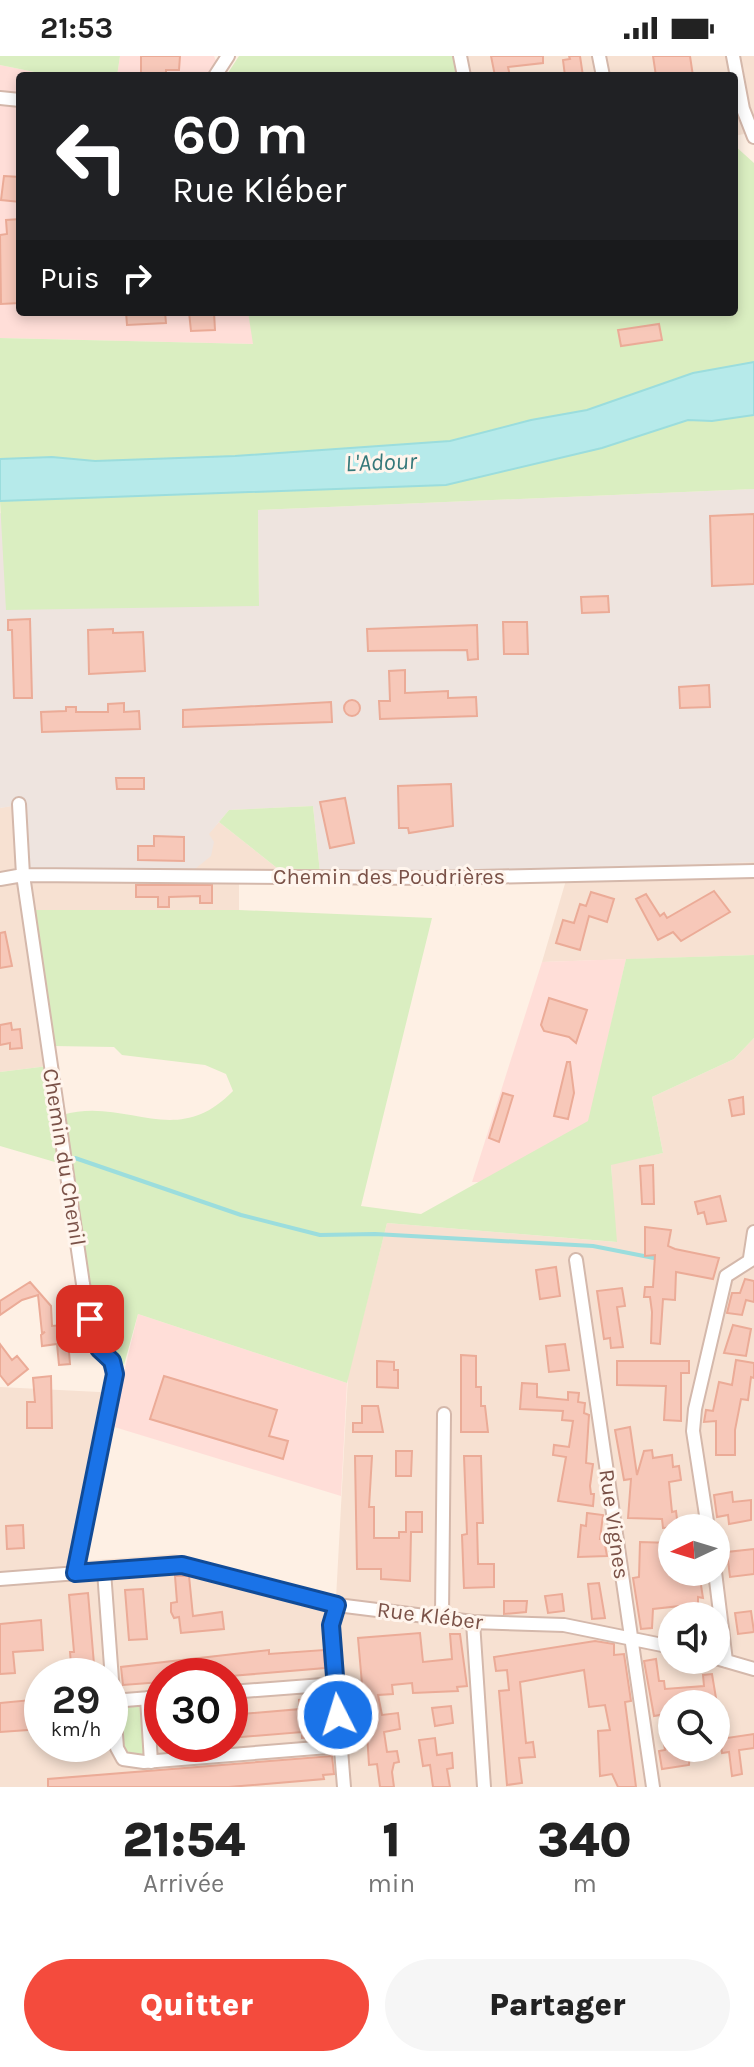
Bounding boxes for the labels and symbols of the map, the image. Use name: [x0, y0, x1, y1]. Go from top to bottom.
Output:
water label: L'Adour: [345, 447, 418, 477]
street label: Chemin des Poudrières: [273, 864, 505, 890]
street label: Chemin du Chenil: [37, 1067, 91, 1248]
pin: [56, 1285, 124, 1353]
street label: Rue Vignes: [593, 1467, 635, 1581]
north arrow: [658, 1514, 730, 1586]
street label: Rue Kléber: [375, 1597, 484, 1635]
speed limit sign: 30: [144, 1658, 248, 1762]
position arrow: [296, 1673, 380, 1757]

